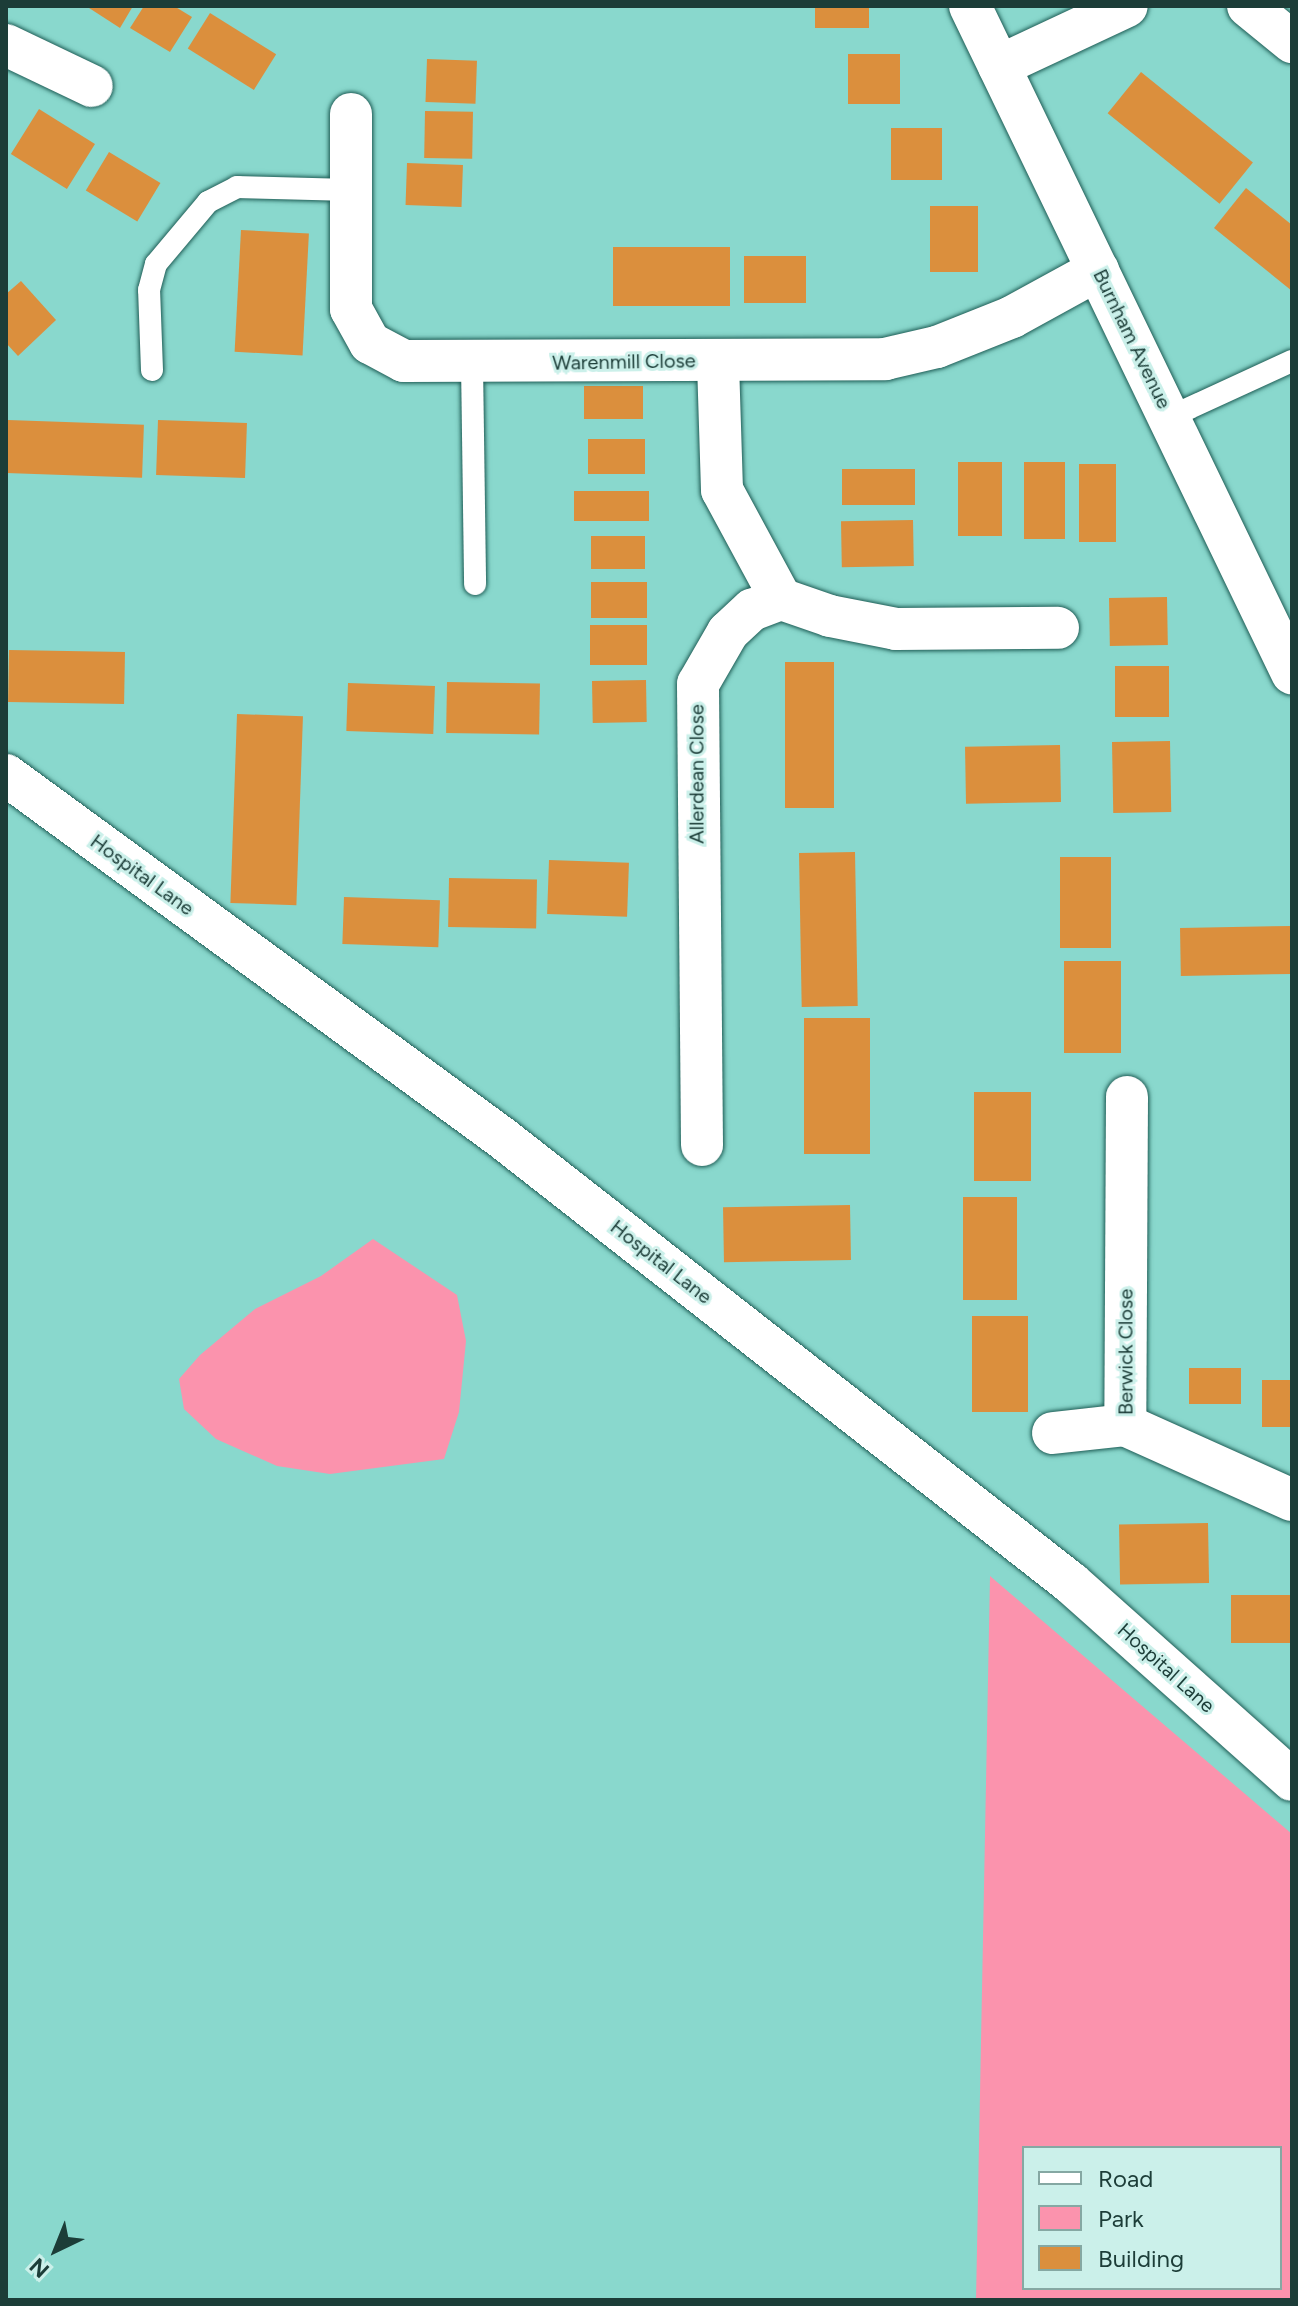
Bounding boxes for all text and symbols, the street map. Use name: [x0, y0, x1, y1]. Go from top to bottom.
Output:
street label: Burnham Avenue: [1088, 265, 1176, 413]
street label: Warenmill Close: [552, 349, 696, 375]
street label: Allerdean Close: [685, 704, 709, 844]
street label: Hospital Lane: [86, 829, 198, 921]
street label: Hospital Lane: [605, 1215, 717, 1309]
street label: Berwick Close: [1114, 1289, 1138, 1415]
street label: Hospital Lane: [1113, 1618, 1219, 1718]
legend: [1022, 2146, 1282, 2290]
text: Road: [1098, 2164, 1153, 2193]
text: Park: [1098, 2204, 1144, 2233]
north arrow: [16, 2210, 96, 2290]
text: Building: [1098, 2244, 1184, 2273]
text: N: [24, 2252, 55, 2284]

